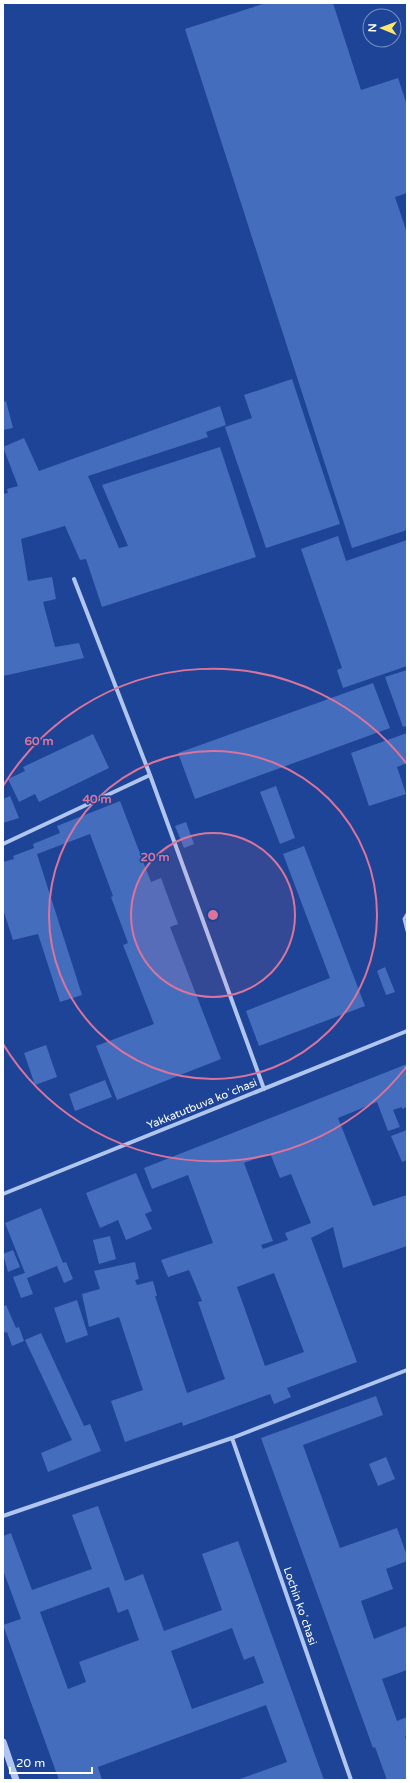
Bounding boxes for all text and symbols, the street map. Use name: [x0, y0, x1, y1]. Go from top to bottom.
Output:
north arrow: [362, 8, 402, 48]
text: N: [366, 23, 379, 32]
text: 60 m: [24, 734, 54, 748]
text: 40 m: [82, 792, 112, 806]
text: 20 m: [140, 850, 170, 864]
centre of rings: [206, 908, 220, 922]
street label: Yakkatutbuva koʻchasi: [145, 1076, 259, 1132]
street label: Lochin koʻchasi: [281, 1565, 319, 1647]
scale bar: [10, 1749, 92, 1775]
text: 20 m: [16, 1756, 45, 1770]

